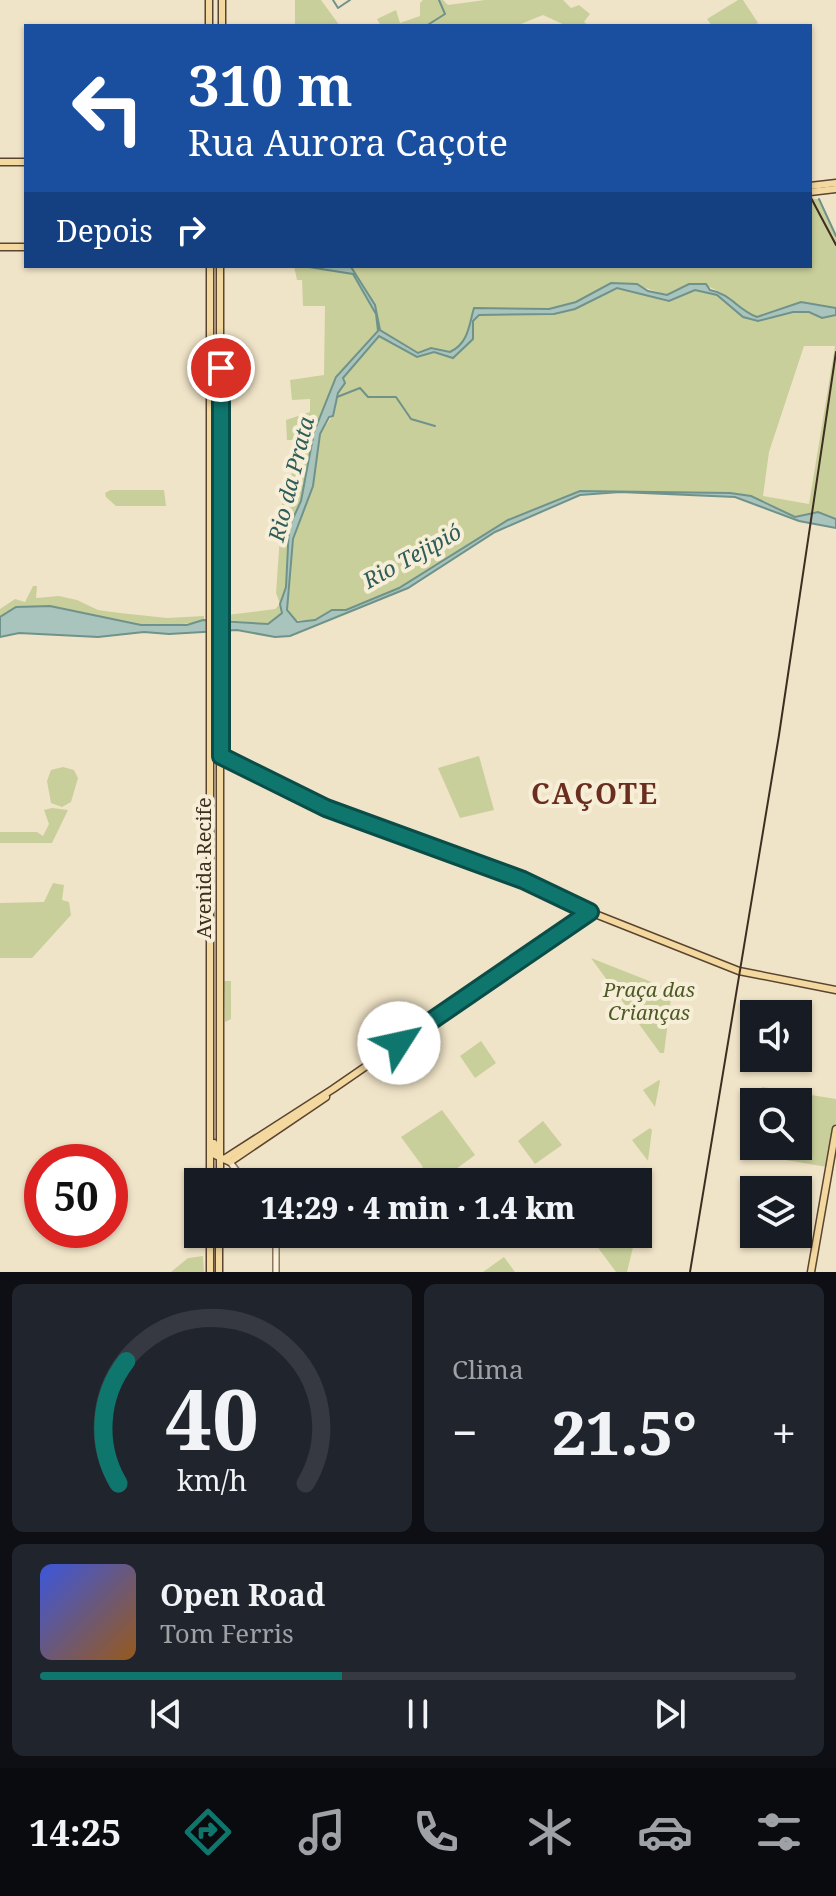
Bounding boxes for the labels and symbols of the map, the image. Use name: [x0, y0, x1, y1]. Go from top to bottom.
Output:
pin: [187, 334, 255, 402]
water label: Rio da Prata: [260, 413, 320, 545]
water label: Rio Tejipió: [356, 516, 466, 595]
district label: CAÇOTE: [531, 774, 659, 812]
street label: Avenida Recife: [190, 797, 217, 939]
park label: Praça das Crianças: [602, 976, 695, 1026]
position arrow: [357, 1001, 441, 1085]
speed limit sign: 50: [24, 1144, 128, 1248]

